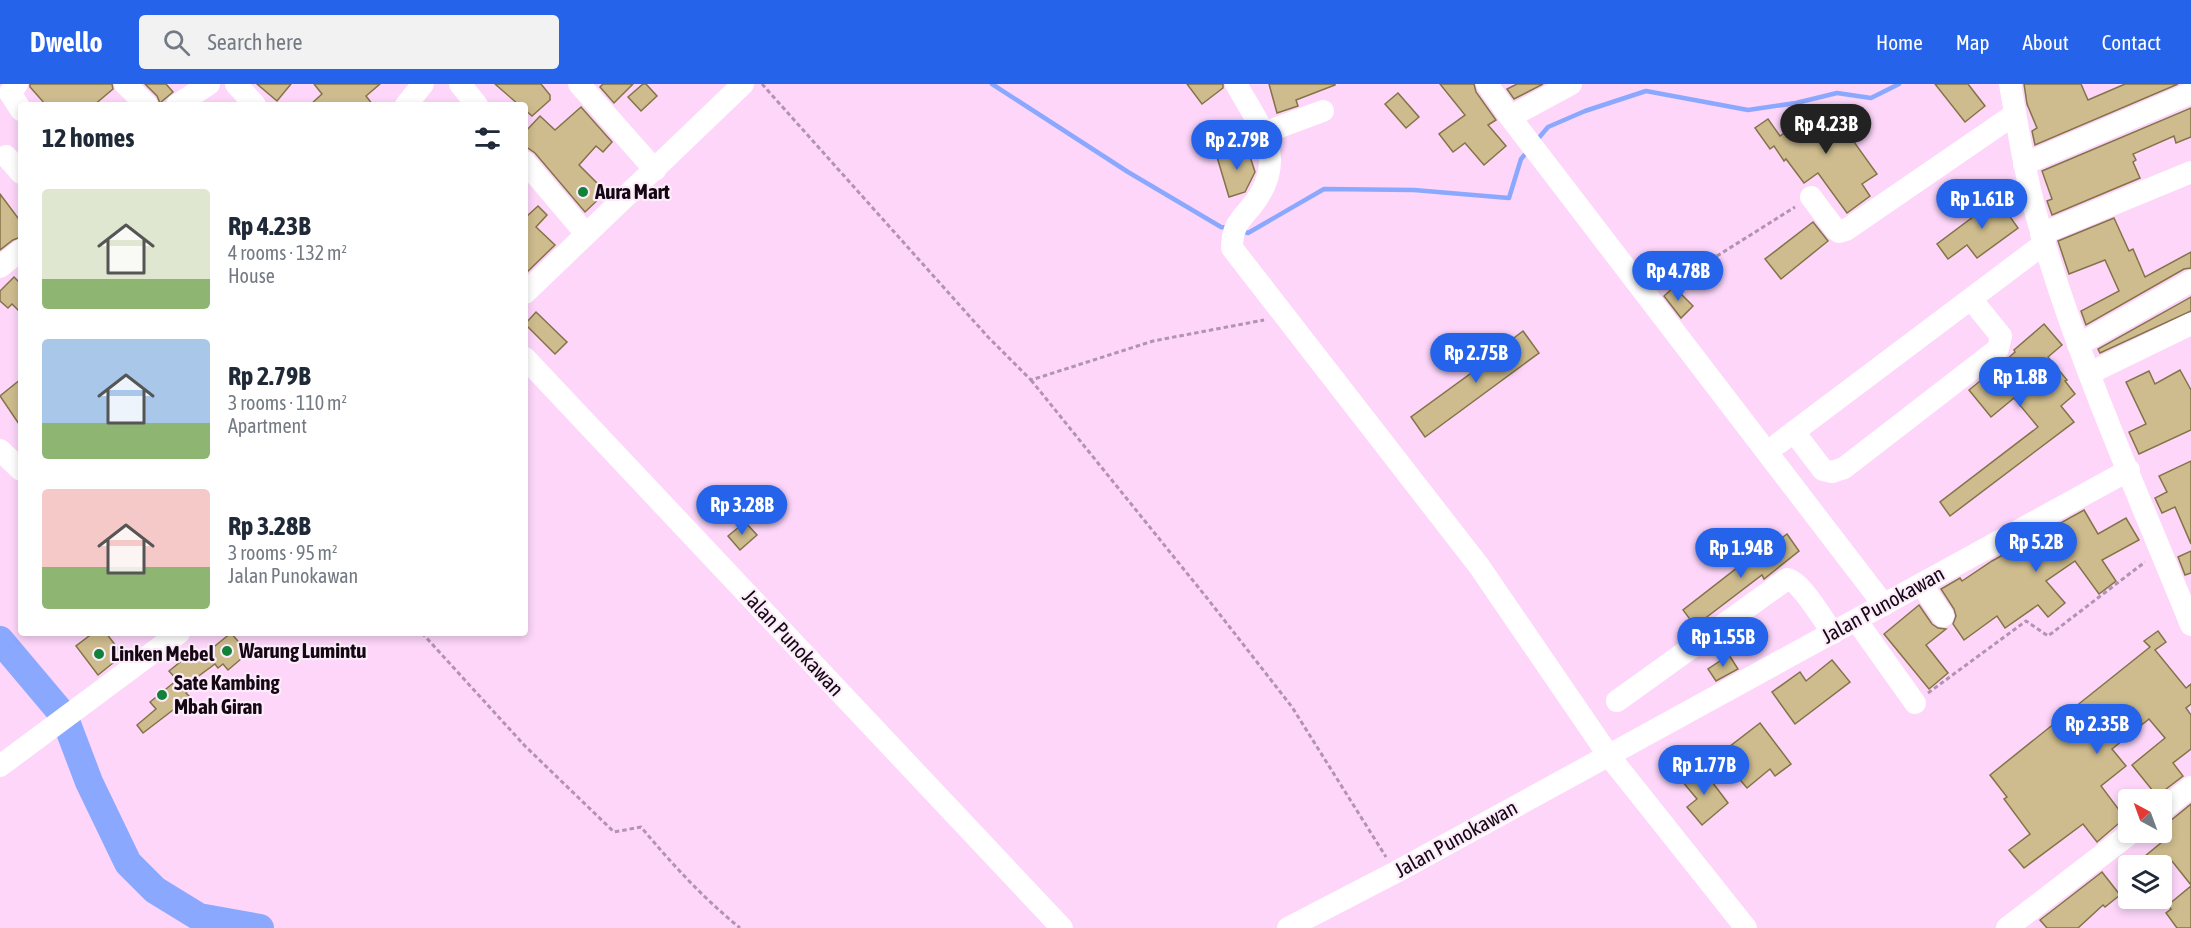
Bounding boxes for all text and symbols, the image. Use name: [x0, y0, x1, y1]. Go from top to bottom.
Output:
search box: [139, 15, 559, 69]
text: Dwello: [30, 26, 103, 58]
icon: search: [160, 26, 193, 59]
text: Search here: [208, 29, 302, 55]
text: Home: [1876, 30, 1923, 54]
text: Map: [1956, 30, 1990, 54]
text: About: [2023, 30, 2069, 54]
text: Contact: [2102, 30, 2161, 54]
pin: Rp 4.23B: [1764, 104, 1888, 155]
text: Rp 4.23B: [1794, 112, 1858, 135]
pin: Rp 2.79B: [1175, 120, 1299, 171]
icon: filters: [471, 122, 504, 155]
text: 12 homes: [42, 123, 135, 153]
text: Rp 2.79B: [1205, 128, 1269, 151]
place label: Aura Mart: [594, 179, 670, 203]
pin: Rp 1.61B: [1920, 179, 2044, 230]
marker: Aura Mart: [576, 185, 590, 199]
text: Rp 1.61B: [1950, 187, 2014, 210]
text: Rp 4.23B: [228, 211, 311, 241]
icon: home: [90, 213, 162, 285]
text: 4 rooms · 132 m²: [228, 241, 347, 264]
pin: Rp 4.78B: [1616, 251, 1740, 302]
text: Rp 4.78B: [1646, 259, 1710, 282]
text: House: [228, 264, 275, 287]
pin: Rp 2.75B: [1414, 333, 1538, 384]
text: Rp 2.75B: [1444, 341, 1508, 364]
pin: Rp 1.8B: [1965, 357, 2075, 408]
text: Rp 2.79B: [228, 361, 311, 391]
icon: home: [90, 363, 162, 435]
text: Rp 1.8B: [1993, 365, 2047, 388]
text: 3 rooms · 110 m²: [228, 391, 347, 414]
text: Apartment: [228, 414, 307, 437]
pin: Rp 3.28B: [680, 485, 804, 536]
text: Rp 3.28B: [710, 493, 774, 516]
text: Rp 3.28B: [228, 511, 311, 541]
icon: home: [90, 513, 162, 585]
pin: Rp 5.2B: [1981, 522, 2091, 573]
pin: Rp 1.94B: [1679, 528, 1803, 579]
text: Rp 5.2B: [2009, 530, 2063, 553]
text: Rp 1.94B: [1709, 536, 1773, 559]
text: 3 rooms · 95 m²: [228, 541, 338, 564]
street label: Jalan Punokawan: [1817, 561, 1948, 648]
text: Jalan Punokawan: [228, 564, 358, 587]
street label: Jalan Punokawan: [738, 584, 849, 700]
pin: Rp 1.55B: [1661, 617, 1785, 668]
text: Rp 1.55B: [1691, 625, 1755, 648]
place label: Warung Lumintu: [238, 638, 366, 662]
place label: Linken Mebel: [111, 641, 215, 665]
marker: Warung Lumintu: [220, 644, 234, 658]
marker: Linken Mebel: [92, 647, 106, 661]
place label: Sate Kambing Mbah Giran: [174, 670, 281, 718]
marker: Sate Kambing Mbah Giran: [155, 688, 169, 702]
pin: Rp 2.35B: [2035, 704, 2159, 755]
text: Rp 2.35B: [2065, 712, 2129, 735]
pin: Rp 1.77B: [1642, 745, 1766, 796]
text: Rp 1.77B: [1672, 753, 1736, 776]
north arrow: [2118, 789, 2172, 843]
map controls: [2118, 789, 2172, 909]
street label: Jalan Punokawan: [1390, 795, 1521, 882]
button: layers: [2118, 855, 2172, 909]

